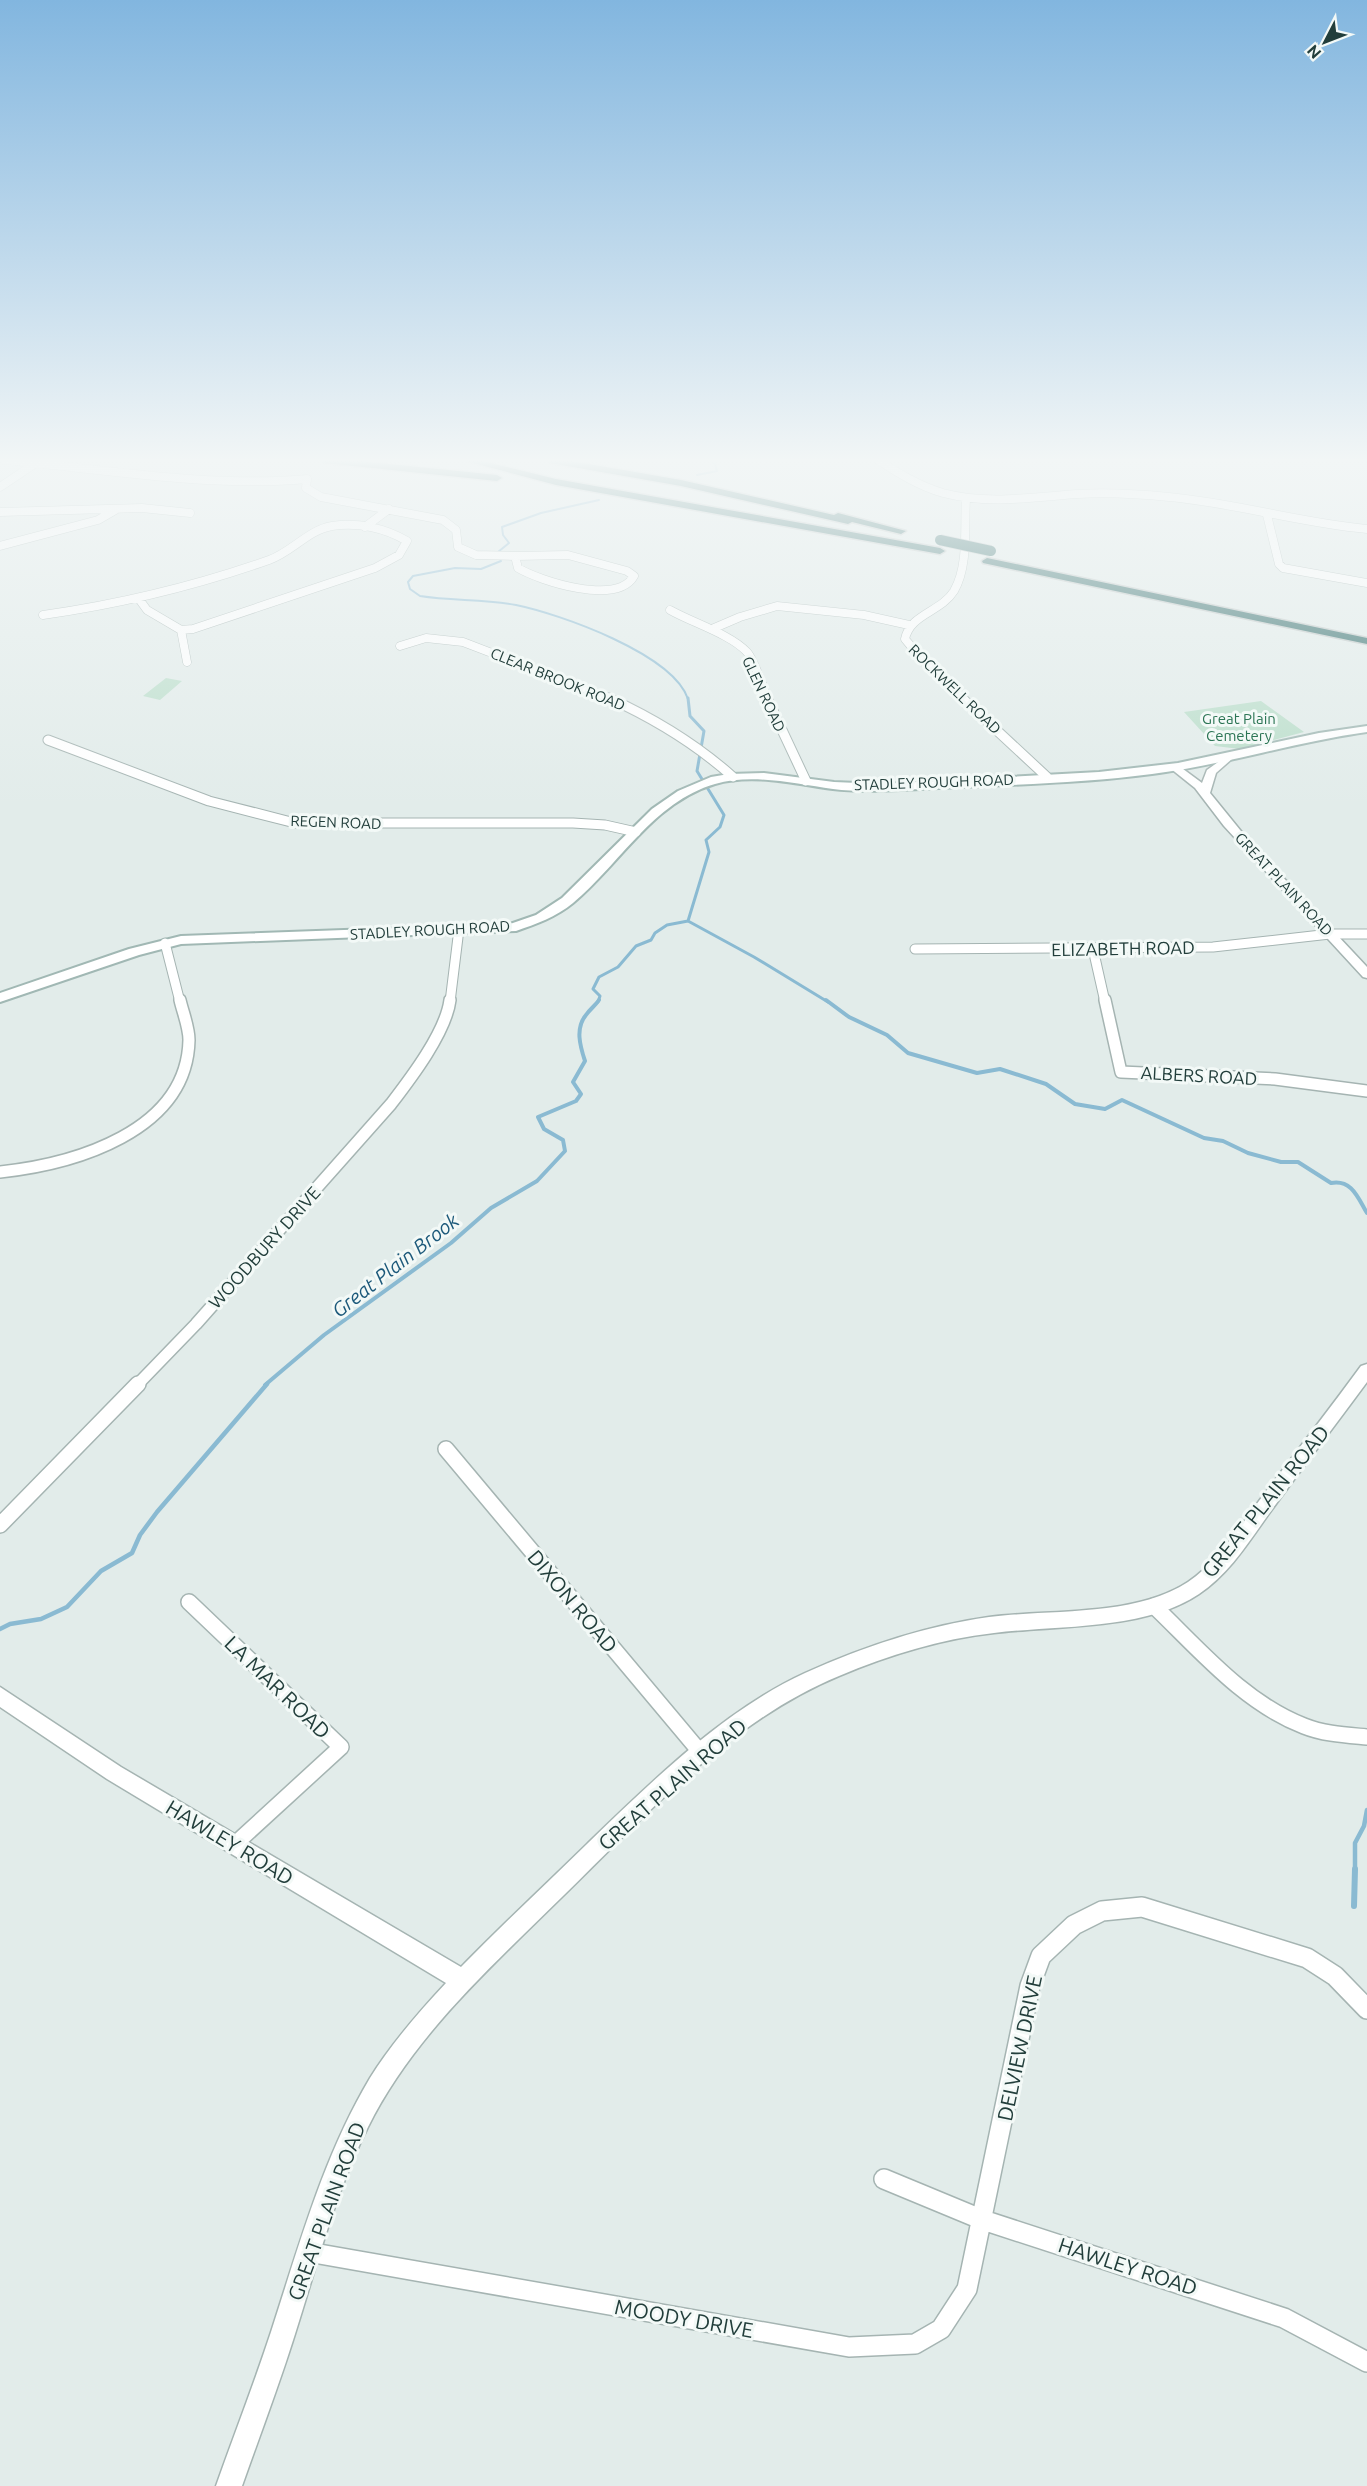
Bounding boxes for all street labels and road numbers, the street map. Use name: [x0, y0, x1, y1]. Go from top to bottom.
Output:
street label: ROCKWELL ROAD: [905, 641, 1005, 737]
street label: CLEAR BROOK ROAD: [488, 644, 628, 714]
street label: GLEN ROAD: [739, 654, 789, 734]
street label: STADLEY ROUGH ROAD: [854, 771, 1014, 793]
street label: REGEN ROAD: [290, 812, 382, 832]
street label: GREAT PLAIN ROAD: [1232, 829, 1336, 939]
street label: STADLEY ROUGH ROAD: [350, 917, 510, 943]
street label: ELIZABETH ROAD: [1051, 937, 1195, 959]
street label: ALBERS ROAD: [1140, 1062, 1258, 1088]
street label: WOODBURY DRIVE: [204, 1182, 324, 1312]
street label: GREAT PLAIN ROAD: [1196, 1420, 1334, 1582]
street label: DIXON ROAD: [523, 1545, 623, 1657]
street label: LA MAR ROAD: [220, 1631, 336, 1743]
street label: GREAT PLAIN ROAD: [593, 1713, 751, 1855]
street label: HAWLEY ROAD: [162, 1794, 298, 1890]
street label: DELVIEW DRIVE: [992, 1973, 1046, 2123]
street label: GREAT PLAIN ROAD: [283, 2118, 369, 2304]
street label: HAWLEY ROAD: [1056, 2232, 1200, 2300]
street label: MOODY DRIVE: [613, 2294, 755, 2342]

